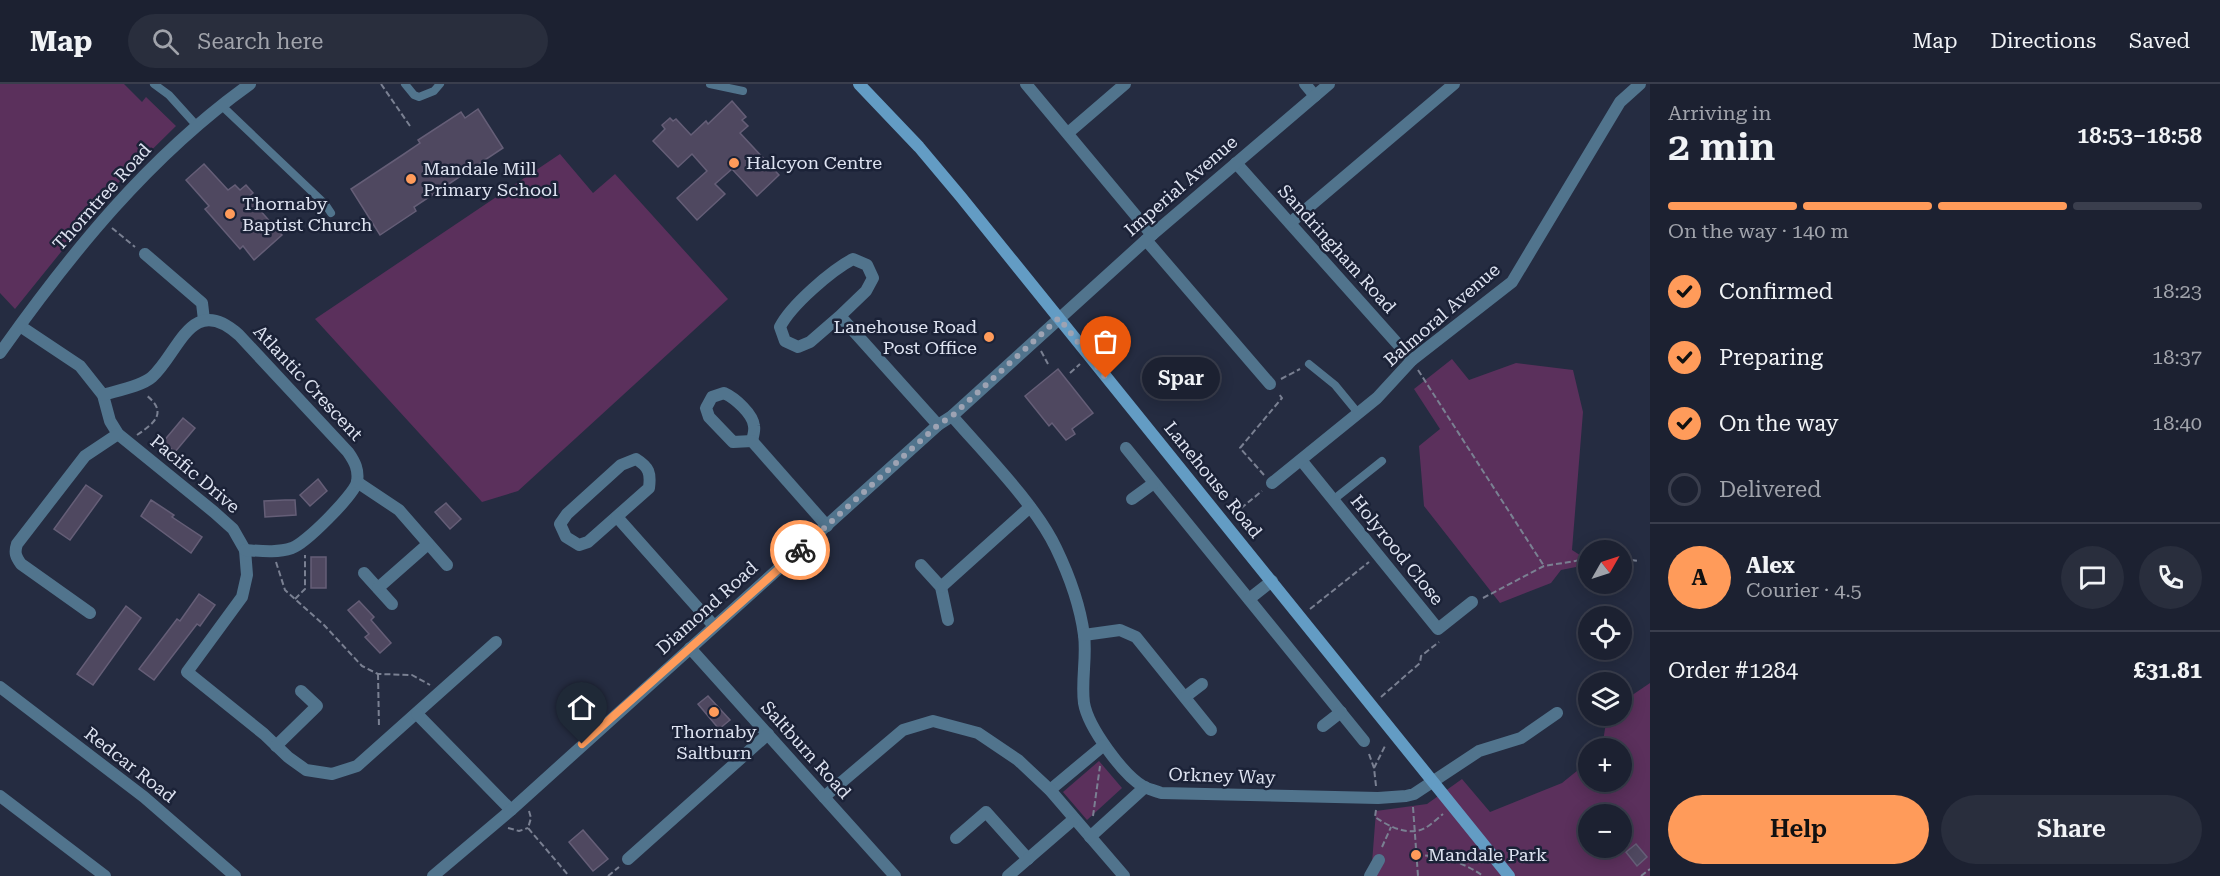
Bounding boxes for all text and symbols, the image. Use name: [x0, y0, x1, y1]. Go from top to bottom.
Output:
search box: [128, 14, 548, 68]
text: Map: [30, 25, 92, 58]
icon: search: [149, 25, 182, 58]
text: Search here: [197, 29, 323, 54]
text: Map: [1913, 29, 1957, 53]
text: Directions: [1990, 29, 2096, 53]
text: Saved: [2129, 29, 2190, 53]
text: Arriving in: [1668, 101, 1771, 125]
text: 18:53–18:58: [2077, 123, 2202, 148]
text: 2 min: [1668, 124, 1775, 170]
street label: Imperial Avenue: [1120, 131, 1241, 240]
street label: Thorntree Road: [48, 139, 155, 254]
place label: Halcyon Centre: [746, 152, 882, 173]
marker: Halcyon Centre: [727, 156, 741, 170]
place label: Mandale Mill Primary School: [423, 158, 558, 200]
marker: Mandale Mill Primary School: [404, 172, 418, 186]
street label: Sandringham Road: [1274, 180, 1401, 318]
place label: Thornaby Baptist Church: [242, 193, 373, 235]
marker: Thornaby Baptist Church: [223, 207, 237, 221]
text: On the way · 140 m: [1668, 219, 1849, 243]
street label: Balmoral Avenue: [1380, 259, 1504, 371]
icon: check: [1668, 275, 1701, 308]
text: Confirmed: [1719, 279, 1833, 304]
text: 18:23: [2152, 279, 2202, 303]
place label: Lanehouse Road Post Office: [834, 316, 977, 358]
pin: [1080, 316, 1131, 378]
street label: Atlantic Crescent: [250, 321, 367, 445]
icon: bag: [1089, 325, 1122, 358]
marker: Lanehouse Road Post Office: [982, 330, 996, 344]
icon: check: [1668, 341, 1701, 374]
text: Preparing: [1719, 345, 1823, 370]
text: 18:37: [2152, 345, 2202, 369]
callout: Spar: [1142, 357, 1220, 399]
text: Spar: [1158, 366, 1204, 390]
icon: check: [1668, 407, 1701, 440]
text: On the way: [1719, 411, 1839, 436]
text: 18:40: [2152, 411, 2202, 435]
street label: Lanehouse Road: [1160, 417, 1267, 542]
street label: Pacific Drive: [146, 430, 244, 517]
text: Delivered: [1719, 477, 1821, 502]
street label: Holyrood Close: [1347, 490, 1448, 609]
courier: [770, 520, 830, 580]
icon: bike: [784, 534, 817, 567]
north arrow: [1578, 540, 1632, 594]
map controls: [1578, 540, 1632, 858]
button: chat: [2061, 546, 2124, 609]
button: phone: [2139, 546, 2202, 609]
text: Alex: [1746, 553, 1795, 578]
street label: Diamond Road: [652, 556, 762, 659]
text: A: [1692, 565, 1707, 590]
text: Courier · 4.5: [1746, 578, 1862, 602]
button: locate: [1578, 606, 1632, 660]
text: Order #1284: [1668, 658, 1798, 683]
text: £31.81: [2133, 658, 2202, 683]
button: layers: [1578, 672, 1632, 726]
pin: [556, 682, 607, 744]
icon: home: [565, 691, 598, 724]
street label: Saltburn Road: [757, 697, 856, 803]
marker: Thornaby Saltburn: [707, 705, 721, 719]
place label: Thornaby Saltburn: [671, 721, 757, 763]
street label: Redcar Road: [81, 723, 180, 807]
button: +: [1578, 738, 1632, 792]
street label: Orkney Way: [1168, 763, 1276, 788]
button: Help: [1668, 795, 1929, 864]
button: Share: [1941, 795, 2202, 864]
button: −: [1578, 804, 1632, 858]
place label: Mandale Park: [1428, 844, 1547, 865]
marker: Mandale Park: [1409, 848, 1423, 862]

